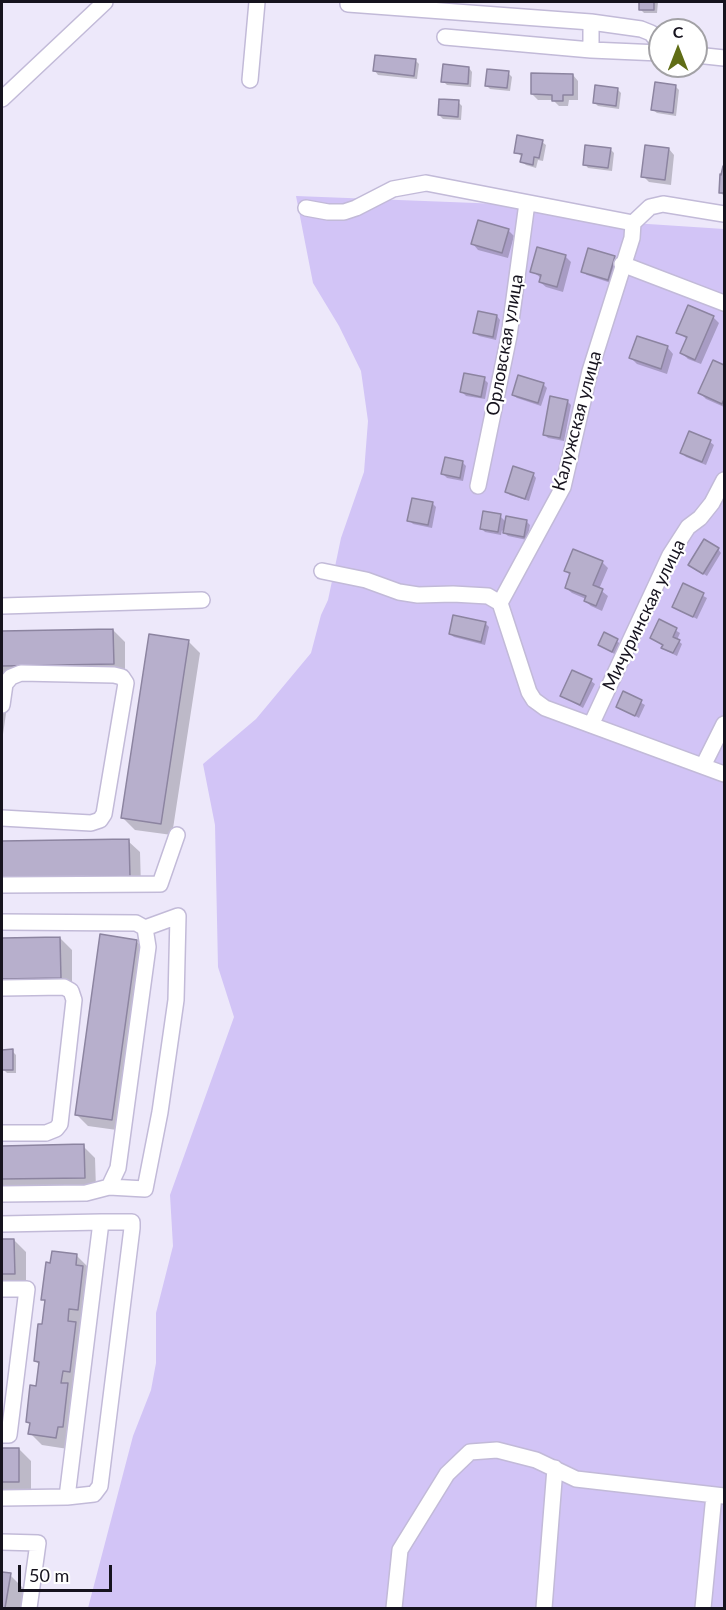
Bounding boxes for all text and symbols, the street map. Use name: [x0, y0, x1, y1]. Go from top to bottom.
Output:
north arrow: [648, 18, 708, 78]
text: С: [673, 22, 683, 41]
street label: Орловская улица: [482, 273, 528, 417]
street label: Калужская улица: [548, 349, 606, 493]
street label: Мичуринская улица: [598, 536, 690, 694]
scale bar: [21, 1553, 116, 1591]
text: 50 m: [29, 1564, 69, 1586]

